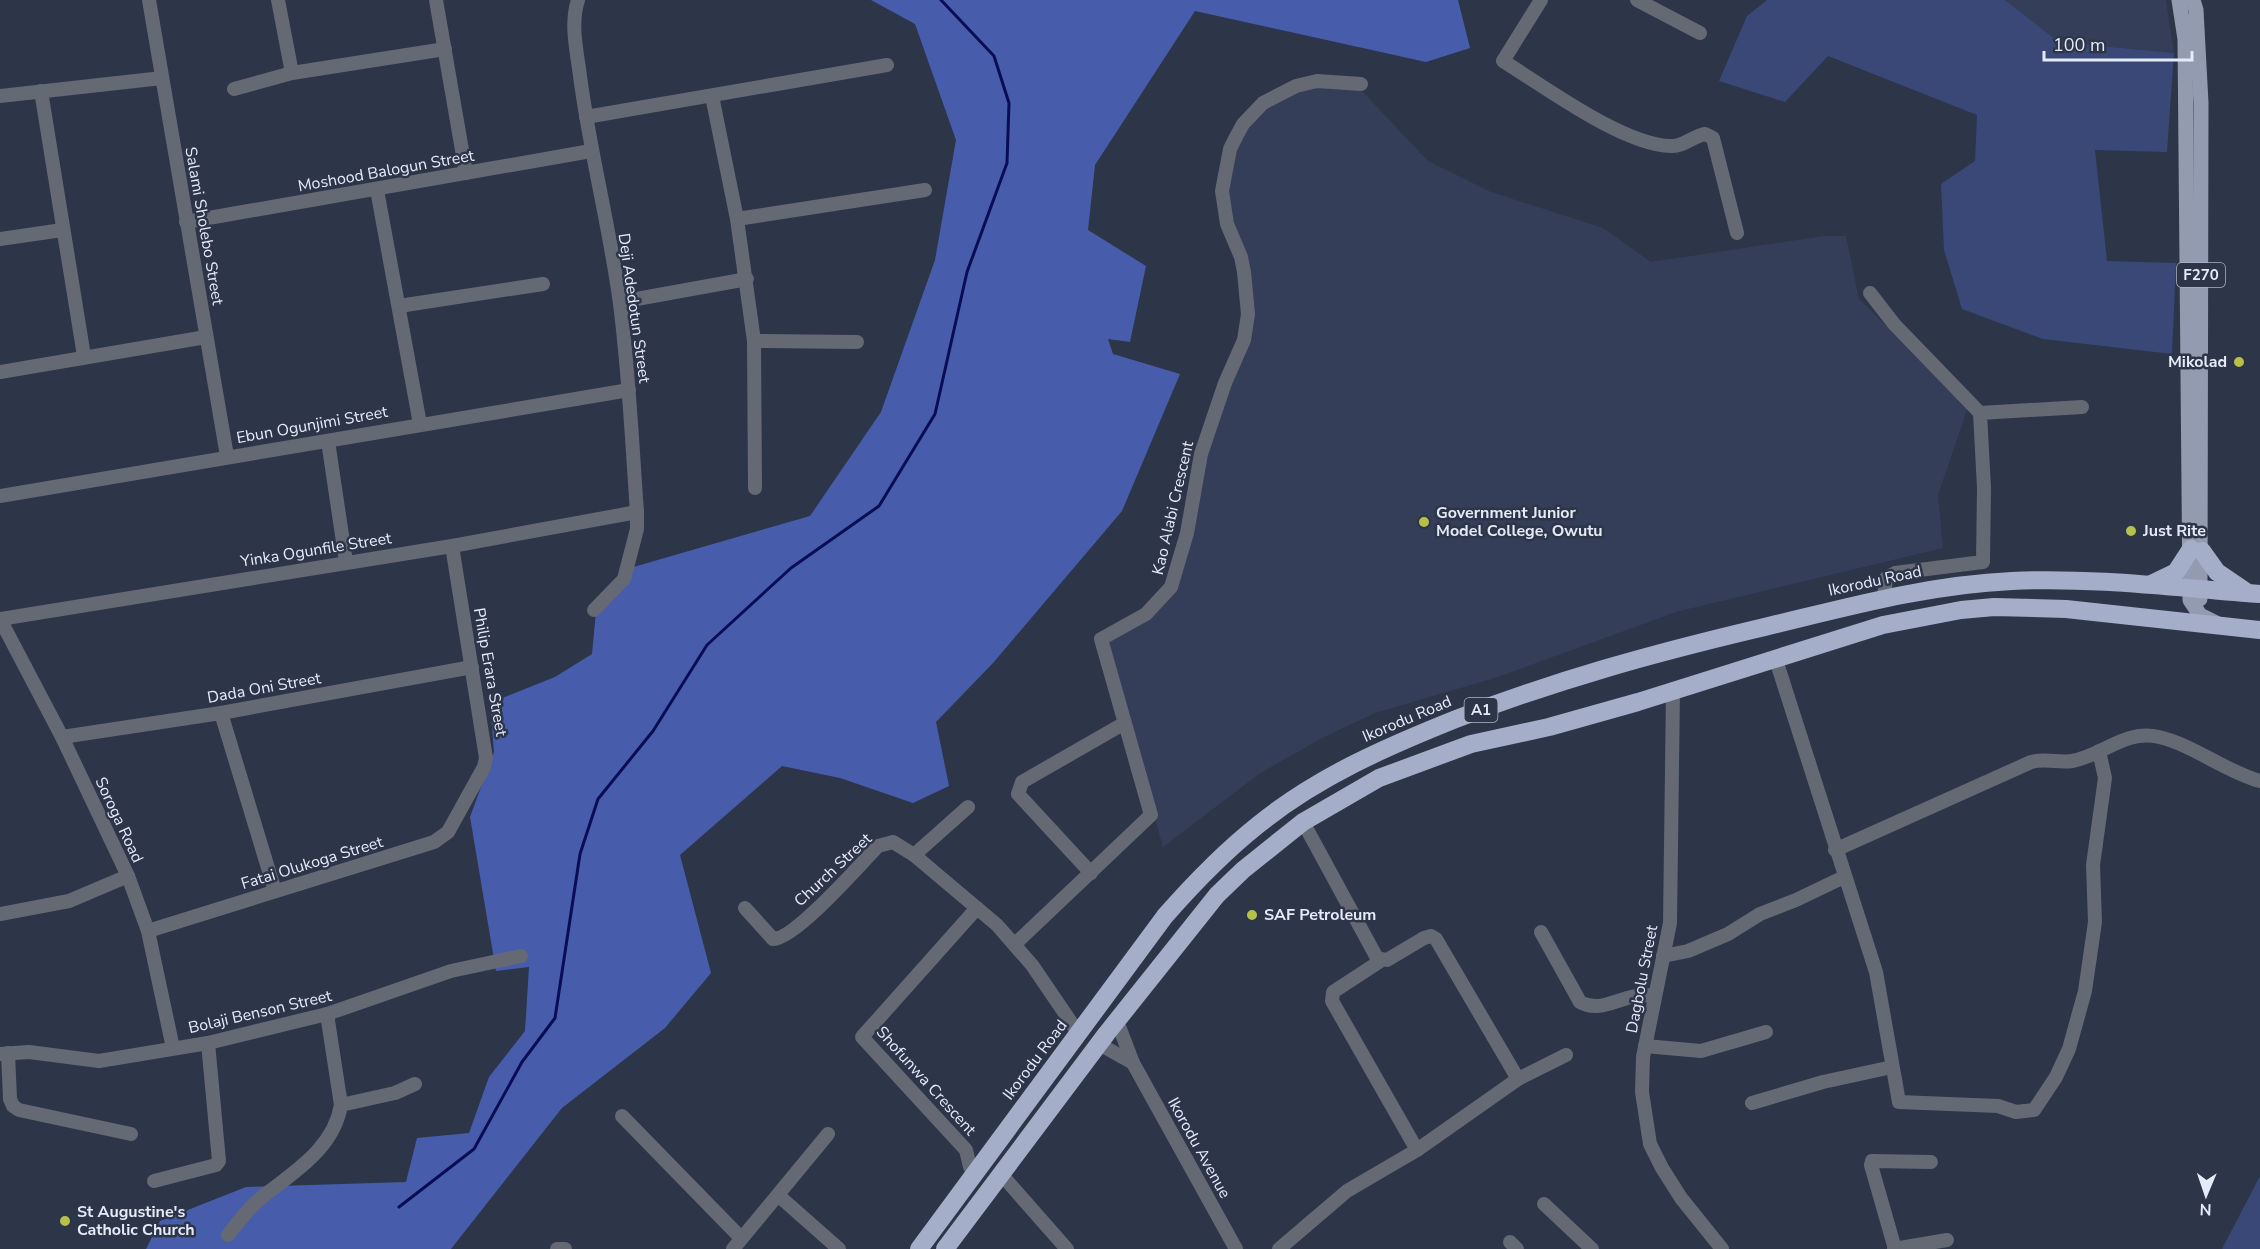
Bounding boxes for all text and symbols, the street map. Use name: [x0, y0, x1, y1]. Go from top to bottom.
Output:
scale bar: [2044, 24, 2192, 62]
text: 100 m: [2053, 33, 2105, 57]
street label: Salami Sholebo Street: [179, 145, 229, 307]
street label: Moshood Balogun Street: [296, 145, 476, 197]
street label: Deji Adedotun Street: [613, 232, 655, 385]
road number: F270: [2177, 263, 2225, 287]
place label: Mikolad: [2168, 351, 2227, 373]
marker: Mikolad: [2232, 355, 2246, 369]
street label: Ebun Ogunjimi Street: [235, 401, 390, 449]
street label: Kao Alabi Crescent: [1147, 439, 1199, 577]
place label: Government Junior Model College, Owutu: [1436, 502, 1603, 542]
marker: Government Junior Model College, Owutu: [1417, 515, 1431, 529]
place label: Just Rite: [2142, 520, 2206, 542]
marker: Just Rite: [2124, 524, 2138, 538]
street label: Yinka Ogunfile Street: [238, 527, 393, 573]
street label: Ikorodu Road: [1826, 560, 1924, 602]
street label: Philip Erara Street: [468, 606, 512, 738]
street label: Dada Oni Street: [205, 667, 323, 709]
street label: Ikorodu Road: [1359, 690, 1455, 748]
road number: A1: [1464, 698, 1498, 722]
street label: Soroga Road: [89, 773, 149, 867]
street label: Church Street: [789, 828, 877, 912]
street label: Fatai Olukoga Street: [238, 831, 386, 895]
place label: SAF Petroleum: [1264, 904, 1376, 926]
marker: SAF Petroleum: [1245, 908, 1259, 922]
street label: Dagbolu Street: [1621, 923, 1663, 1035]
street label: Bolaji Benson Street: [186, 985, 334, 1039]
street label: Ikorodu Road: [998, 1015, 1072, 1105]
street label: Shofunwa Crescent: [871, 1022, 981, 1141]
street label: Ikorodu Avenue: [1162, 1094, 1236, 1202]
north arrow: [2176, 1165, 2236, 1225]
text: N: [2199, 1198, 2212, 1220]
place label: St Augustine's Catholic Church: [77, 1201, 195, 1241]
marker: St Augustine's Catholic Church: [58, 1214, 72, 1228]

